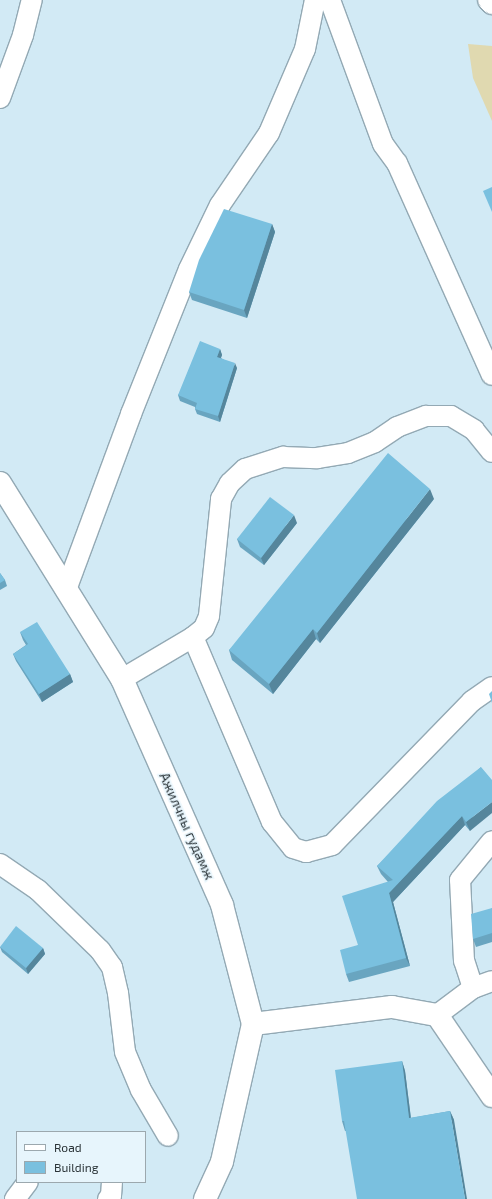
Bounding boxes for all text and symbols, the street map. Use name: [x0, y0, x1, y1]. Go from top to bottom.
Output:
street label: Ажилчны гудамж: [156, 770, 218, 882]
legend: [16, 1131, 146, 1183]
text: Road: [54, 1140, 82, 1154]
text: Building: [54, 1160, 98, 1174]

